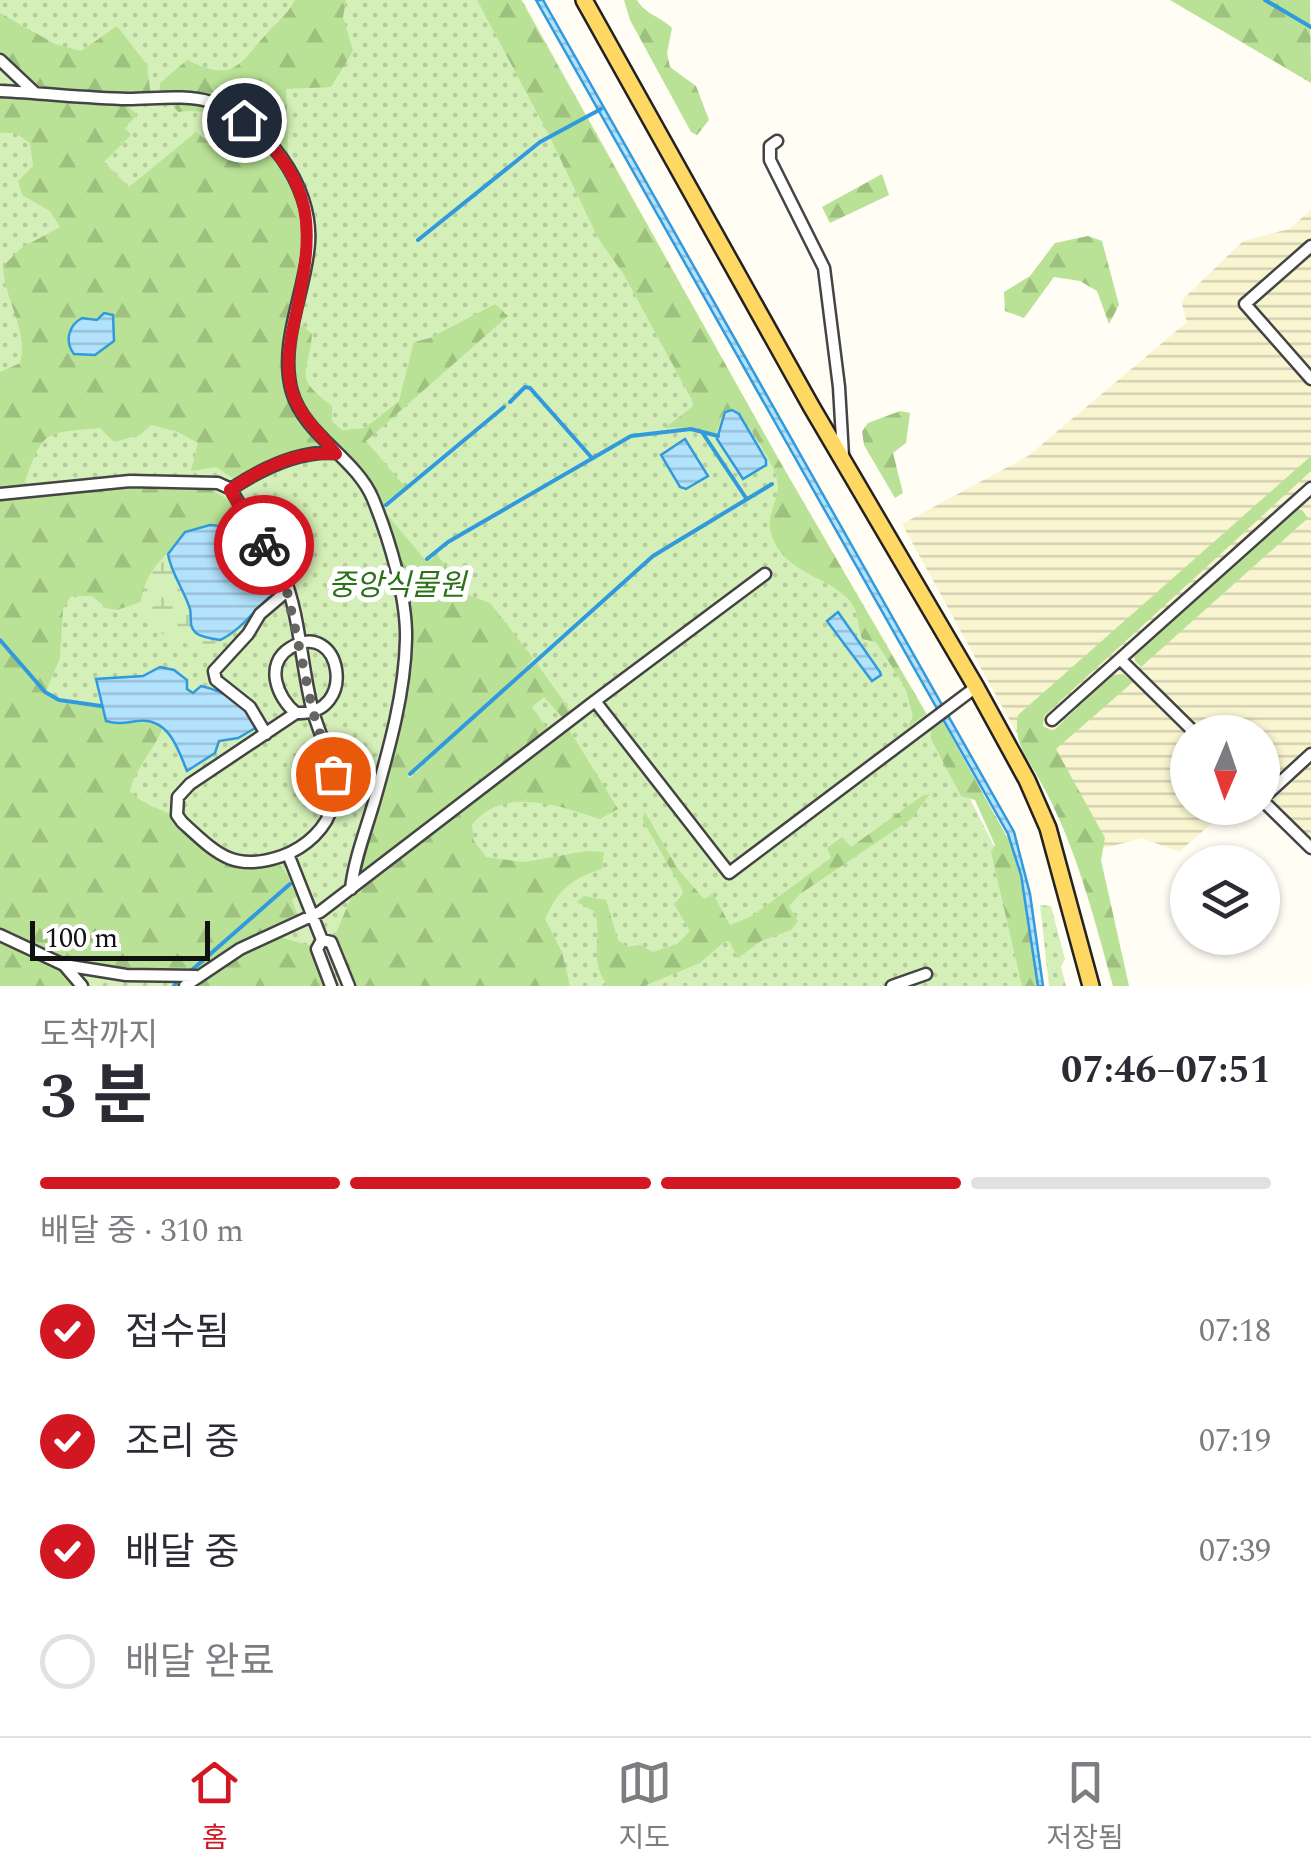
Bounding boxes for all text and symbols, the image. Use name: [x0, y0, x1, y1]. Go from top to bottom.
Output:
pin: [202, 78, 287, 163]
icon: home: [217, 93, 272, 148]
courier: [214, 495, 314, 595]
icon: bike: [237, 518, 292, 573]
park label: 중앙식물원: [328, 563, 468, 609]
north arrow: [1170, 715, 1280, 825]
map controls: [1170, 715, 1280, 955]
pin: [291, 732, 376, 817]
icon: bag: [306, 747, 361, 802]
button: layers: [1170, 845, 1280, 955]
scale bar: [30, 916, 210, 960]
text: 100 m: [45, 917, 118, 960]
text: 도착까지: [40, 1011, 158, 1060]
text: 07:46–07:51: [1061, 1042, 1271, 1100]
text: 3 분: [40, 1048, 153, 1147]
text: 배달 중 · 310 m: [40, 1207, 244, 1256]
icon: check: [40, 1304, 95, 1359]
text: 접수됨: [125, 1304, 230, 1362]
text: 07:18: [1199, 1307, 1271, 1356]
icon: check: [40, 1414, 95, 1469]
text: 조리 중: [125, 1414, 239, 1472]
text: 07:19: [1199, 1417, 1271, 1466]
icon: check: [40, 1524, 95, 1579]
text: 배달 중: [125, 1524, 239, 1582]
text: 07:39: [1199, 1527, 1271, 1576]
text: 배달 완료: [125, 1634, 274, 1692]
tab: 홈: [187, 1755, 242, 1860]
tab: 지도: [617, 1755, 672, 1860]
tab: 저장됨: [1046, 1755, 1124, 1860]

